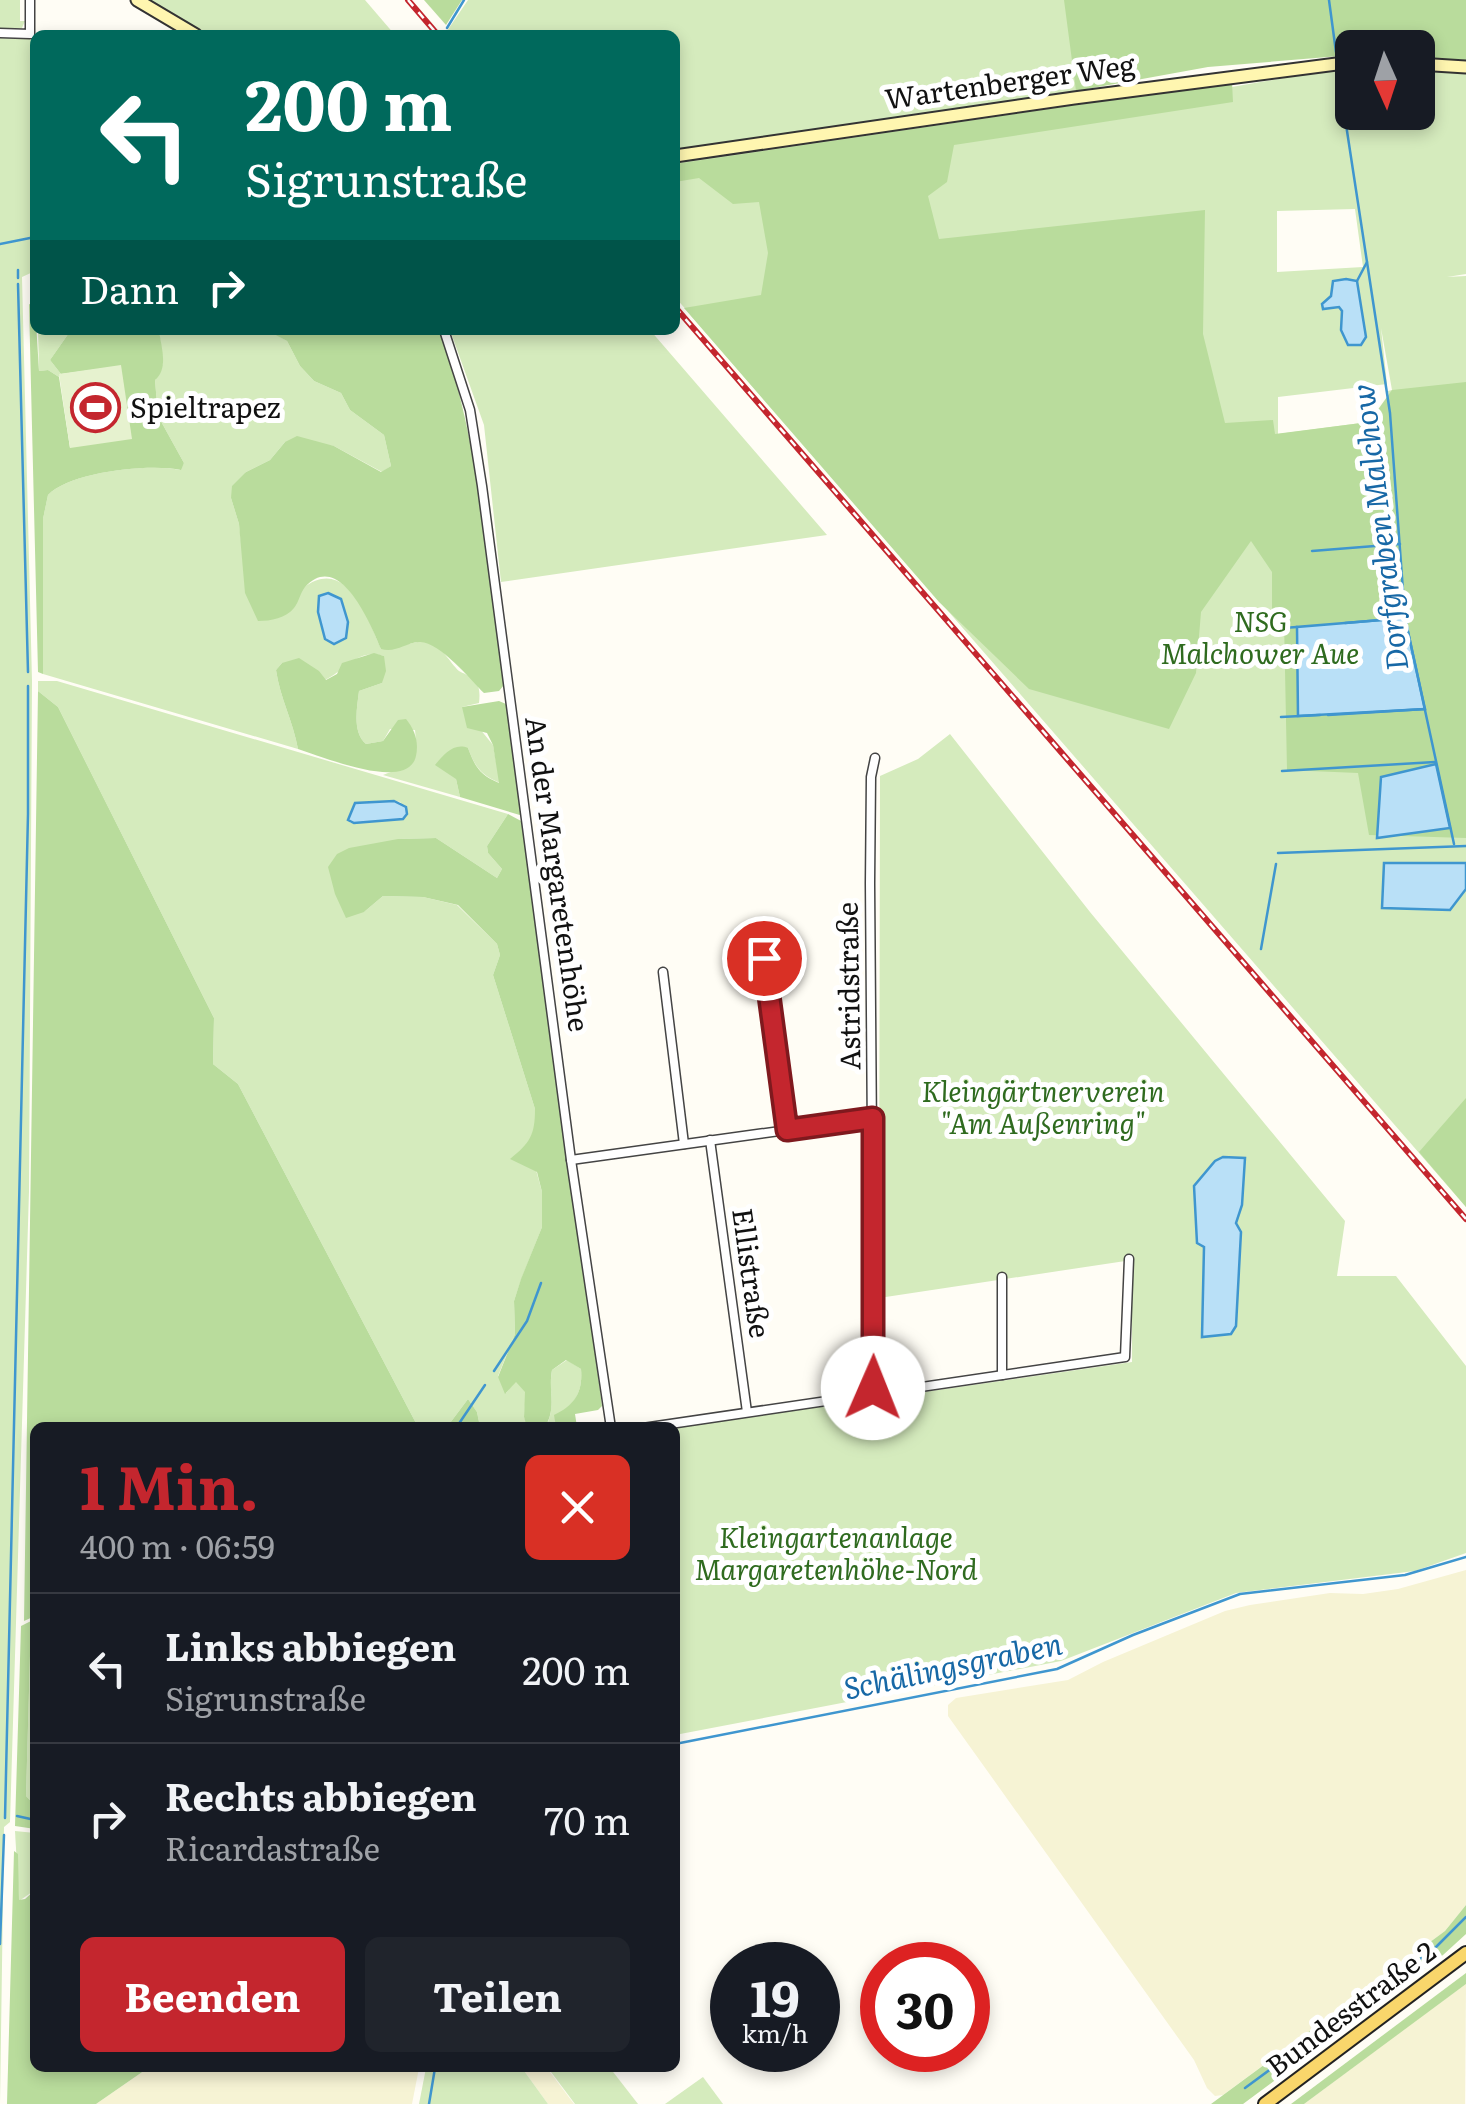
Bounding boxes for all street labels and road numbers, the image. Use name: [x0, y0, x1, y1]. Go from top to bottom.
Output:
street label: Wartenberger Weg: [882, 42, 1138, 118]
street label: An der Margaretenhöhe: [516, 713, 602, 1034]
street label: Astridstraße: [825, 902, 869, 1071]
street label: Ellistraße: [723, 1205, 783, 1340]
street label: Bundesstraße 2: [1256, 1930, 1443, 2085]

